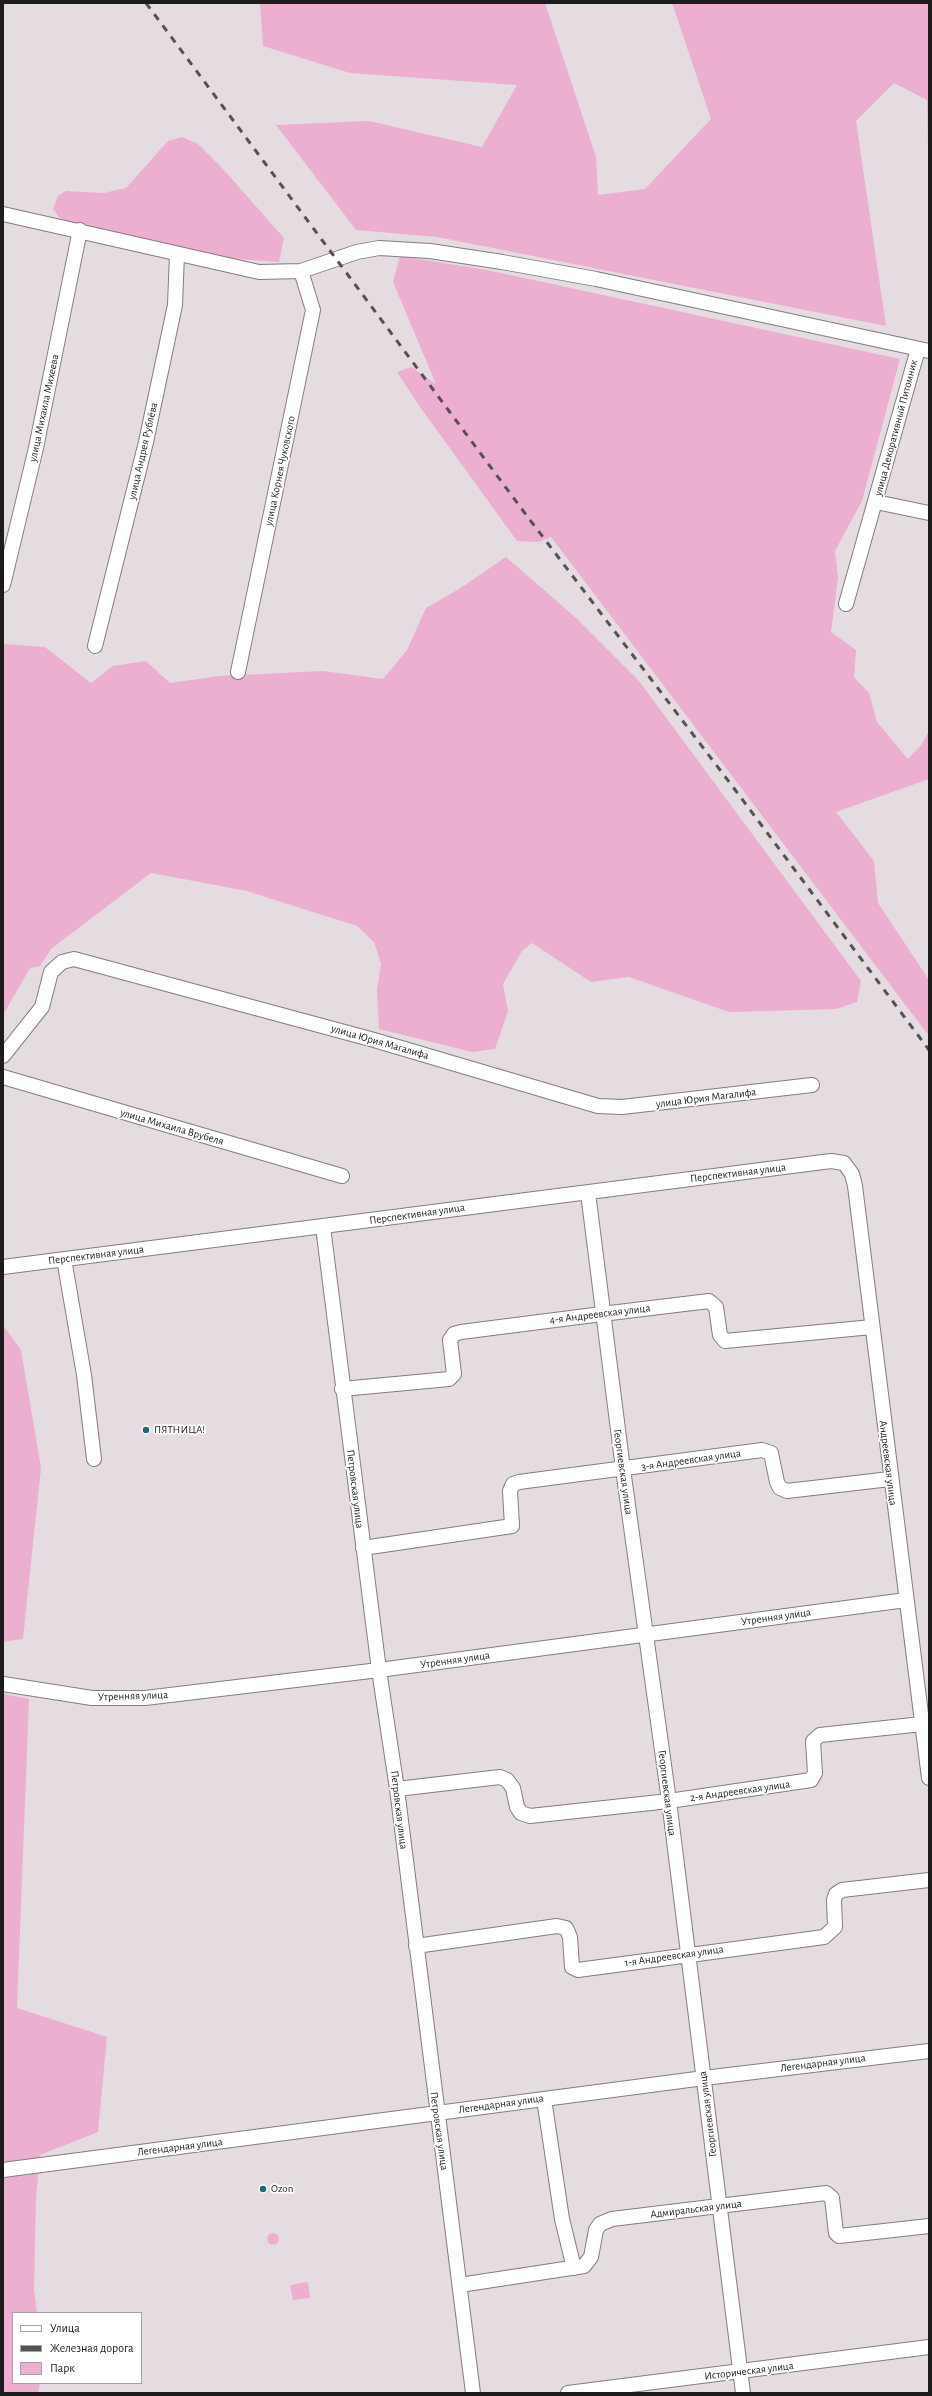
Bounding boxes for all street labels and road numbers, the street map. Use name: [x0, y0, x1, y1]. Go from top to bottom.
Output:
street label: улица Михаила Михеева: [26, 353, 62, 463]
street label: улица Декоративный Питомник: [871, 358, 921, 498]
street label: улица Андрея Рублёва: [125, 401, 161, 501]
street label: улица Корнея Чуковского: [262, 415, 298, 527]
street label: улица Юрия Магалифа: [330, 1022, 430, 1062]
street label: улица Юрия Магалифа: [655, 1085, 757, 1111]
street label: улица Михаила Врубеля: [119, 1106, 225, 1148]
street label: Перспективная улица: [689, 1161, 787, 1185]
street label: Перспективная улица: [368, 1201, 466, 1227]
street label: Перспективная улица: [47, 1243, 145, 1267]
street label: 4-я Андреевская улица: [549, 1301, 651, 1327]
street label: Андреевская улица: [876, 1420, 900, 1506]
street label: Георгиевская улица: [610, 1428, 636, 1516]
street label: 3-я Андреевская улица: [640, 1446, 742, 1474]
street label: Петровская улица: [344, 1449, 366, 1529]
street label: Утренняя улица: [740, 1606, 812, 1628]
street label: Утренняя улица: [419, 1649, 491, 1671]
street label: Утренняя улица: [98, 1688, 168, 1704]
street label: Георгиевская улица: [655, 1749, 679, 1837]
street label: Петровская улица: [388, 1770, 410, 1850]
street label: 2-я Андреевская улица: [689, 1777, 791, 1805]
street label: 1-я Андреевская улица: [624, 1943, 724, 1969]
street label: Легендарная улица: [780, 2051, 866, 2075]
street label: Георгиевская улица: [696, 2070, 720, 2158]
street label: Петровская улица: [427, 2091, 451, 2171]
street label: Легендарная улица: [458, 2091, 544, 2117]
street label: Легендарная улица: [137, 2135, 223, 2159]
street label: Адмиральская улица: [650, 2197, 742, 2221]
street label: Историческая улица: [704, 2359, 794, 2383]

